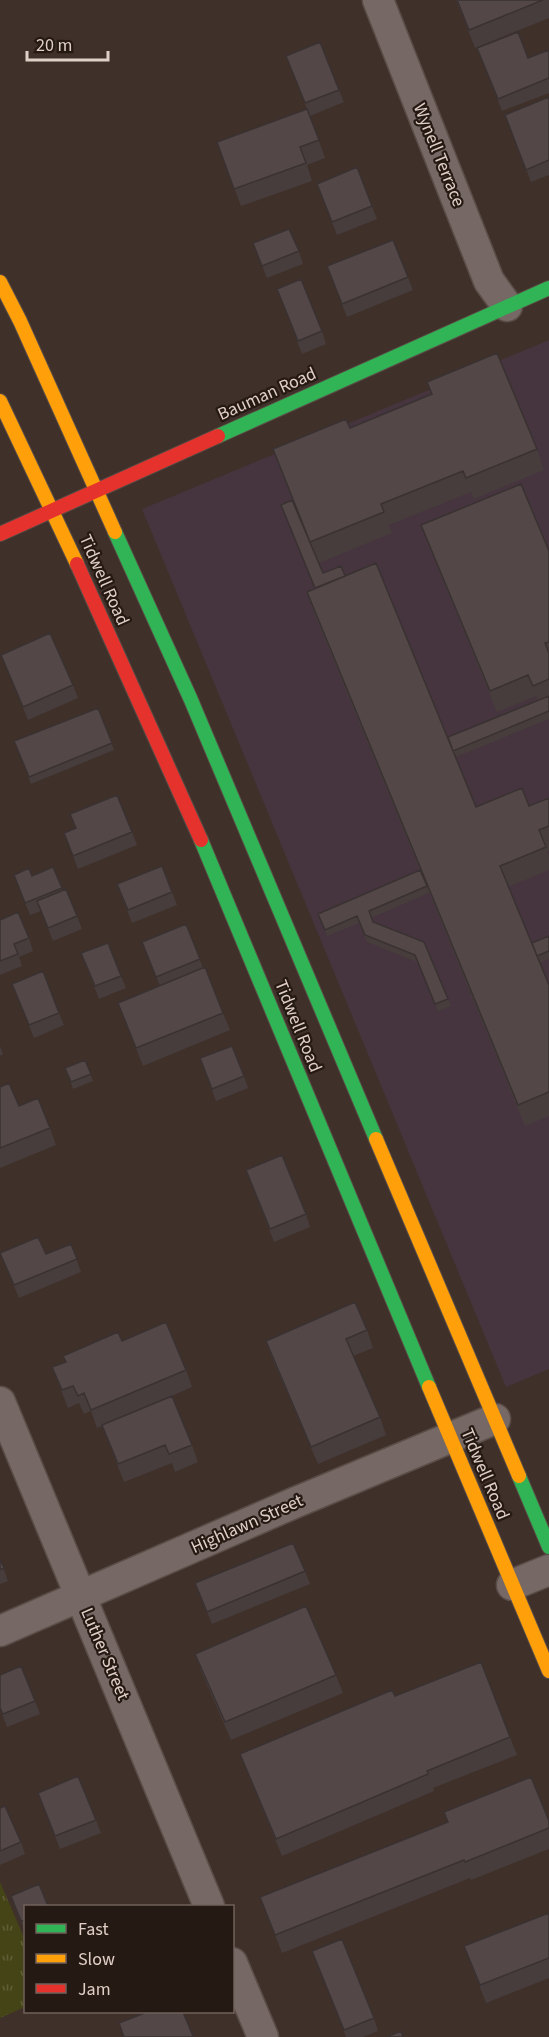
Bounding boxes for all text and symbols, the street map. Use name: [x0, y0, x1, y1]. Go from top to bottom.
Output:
scale bar: [27, 24, 108, 62]
text: 20 m: [36, 33, 72, 58]
street label: Wynell Terrace: [407, 100, 471, 210]
street label: Bauman Road: [214, 361, 320, 427]
street label: Tidwell Road: [73, 530, 135, 630]
street label: Tidwell Road: [268, 976, 328, 1076]
street label: Tidwell Road: [454, 1424, 516, 1524]
street label: Highlawn Street: [187, 1488, 307, 1560]
street label: Luther Street: [74, 1604, 136, 1704]
legend: [24, 1905, 234, 2013]
text: Fast: [78, 1917, 109, 1942]
text: Slow: [78, 1947, 115, 1972]
text: Jam: [78, 1977, 111, 2002]

